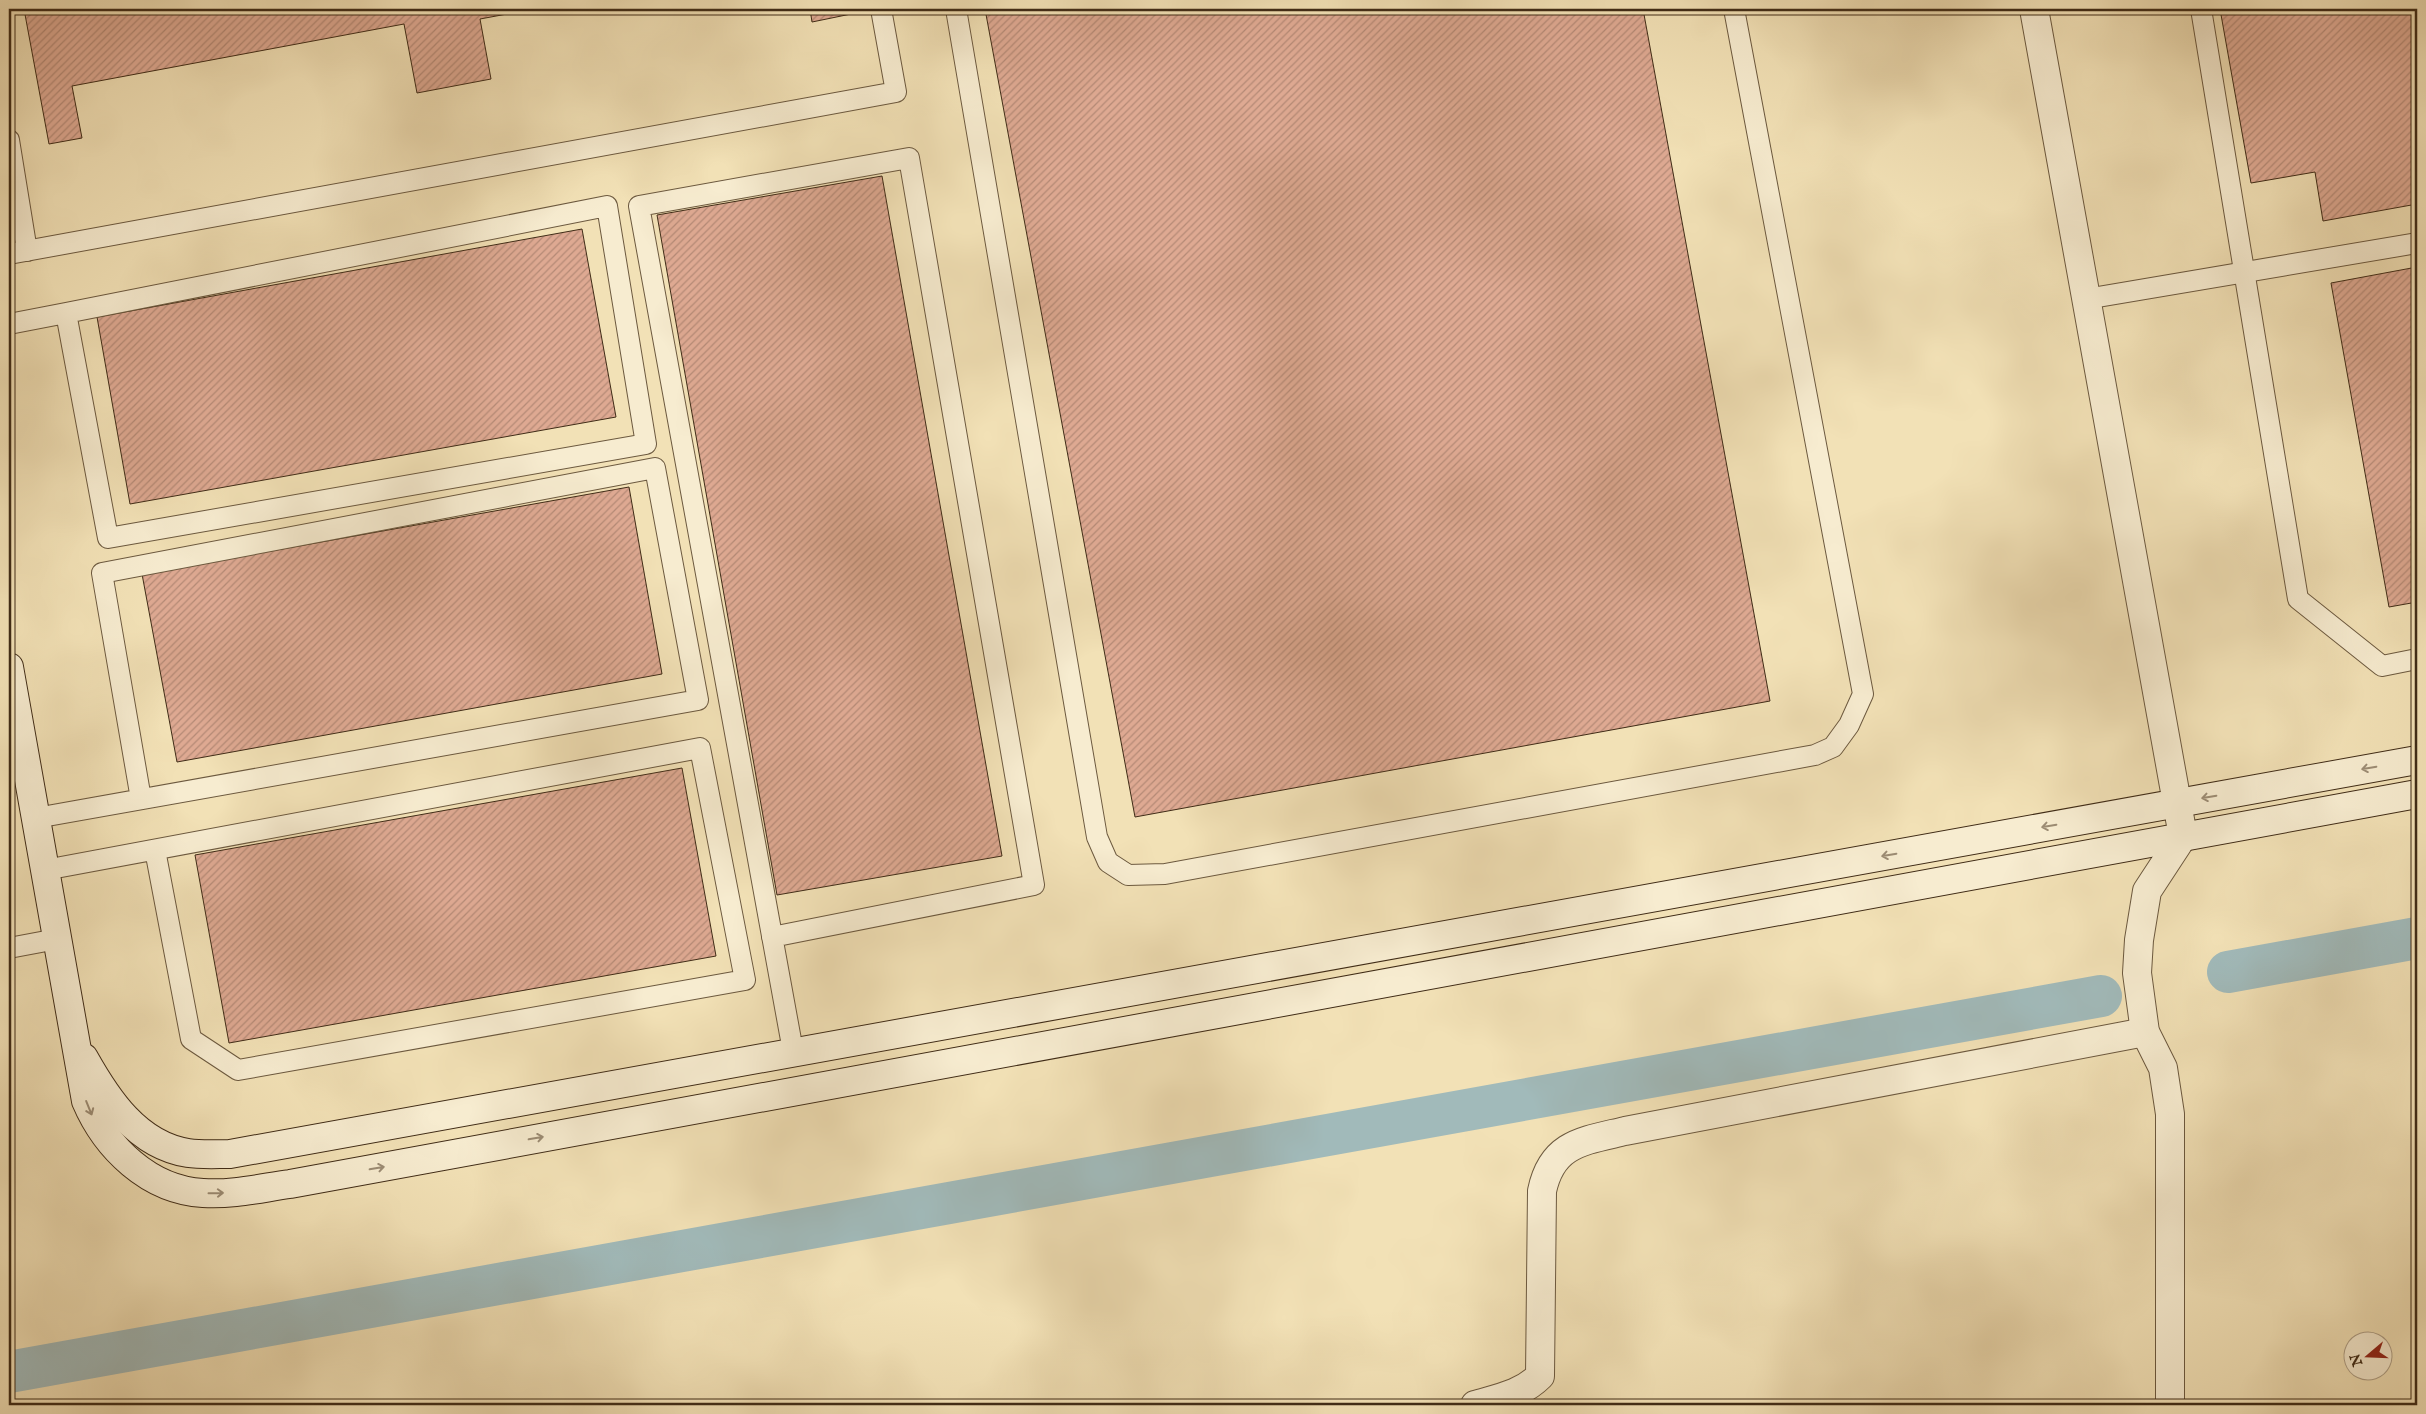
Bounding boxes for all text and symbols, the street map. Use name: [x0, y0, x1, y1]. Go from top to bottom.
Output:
one-way arrow: [2362, 764, 2378, 774]
one-way arrow: [2202, 793, 2218, 803]
one-way arrow: [2042, 822, 2058, 832]
one-way arrow: [1882, 850, 1898, 860]
one-way arrow: [85, 1100, 94, 1115]
one-way arrow: [528, 1133, 544, 1143]
one-way arrow: [368, 1162, 384, 1172]
one-way arrow: [208, 1188, 224, 1198]
north arrow: [2344, 1332, 2394, 1382]
text: N: [2346, 1351, 2367, 1370]

